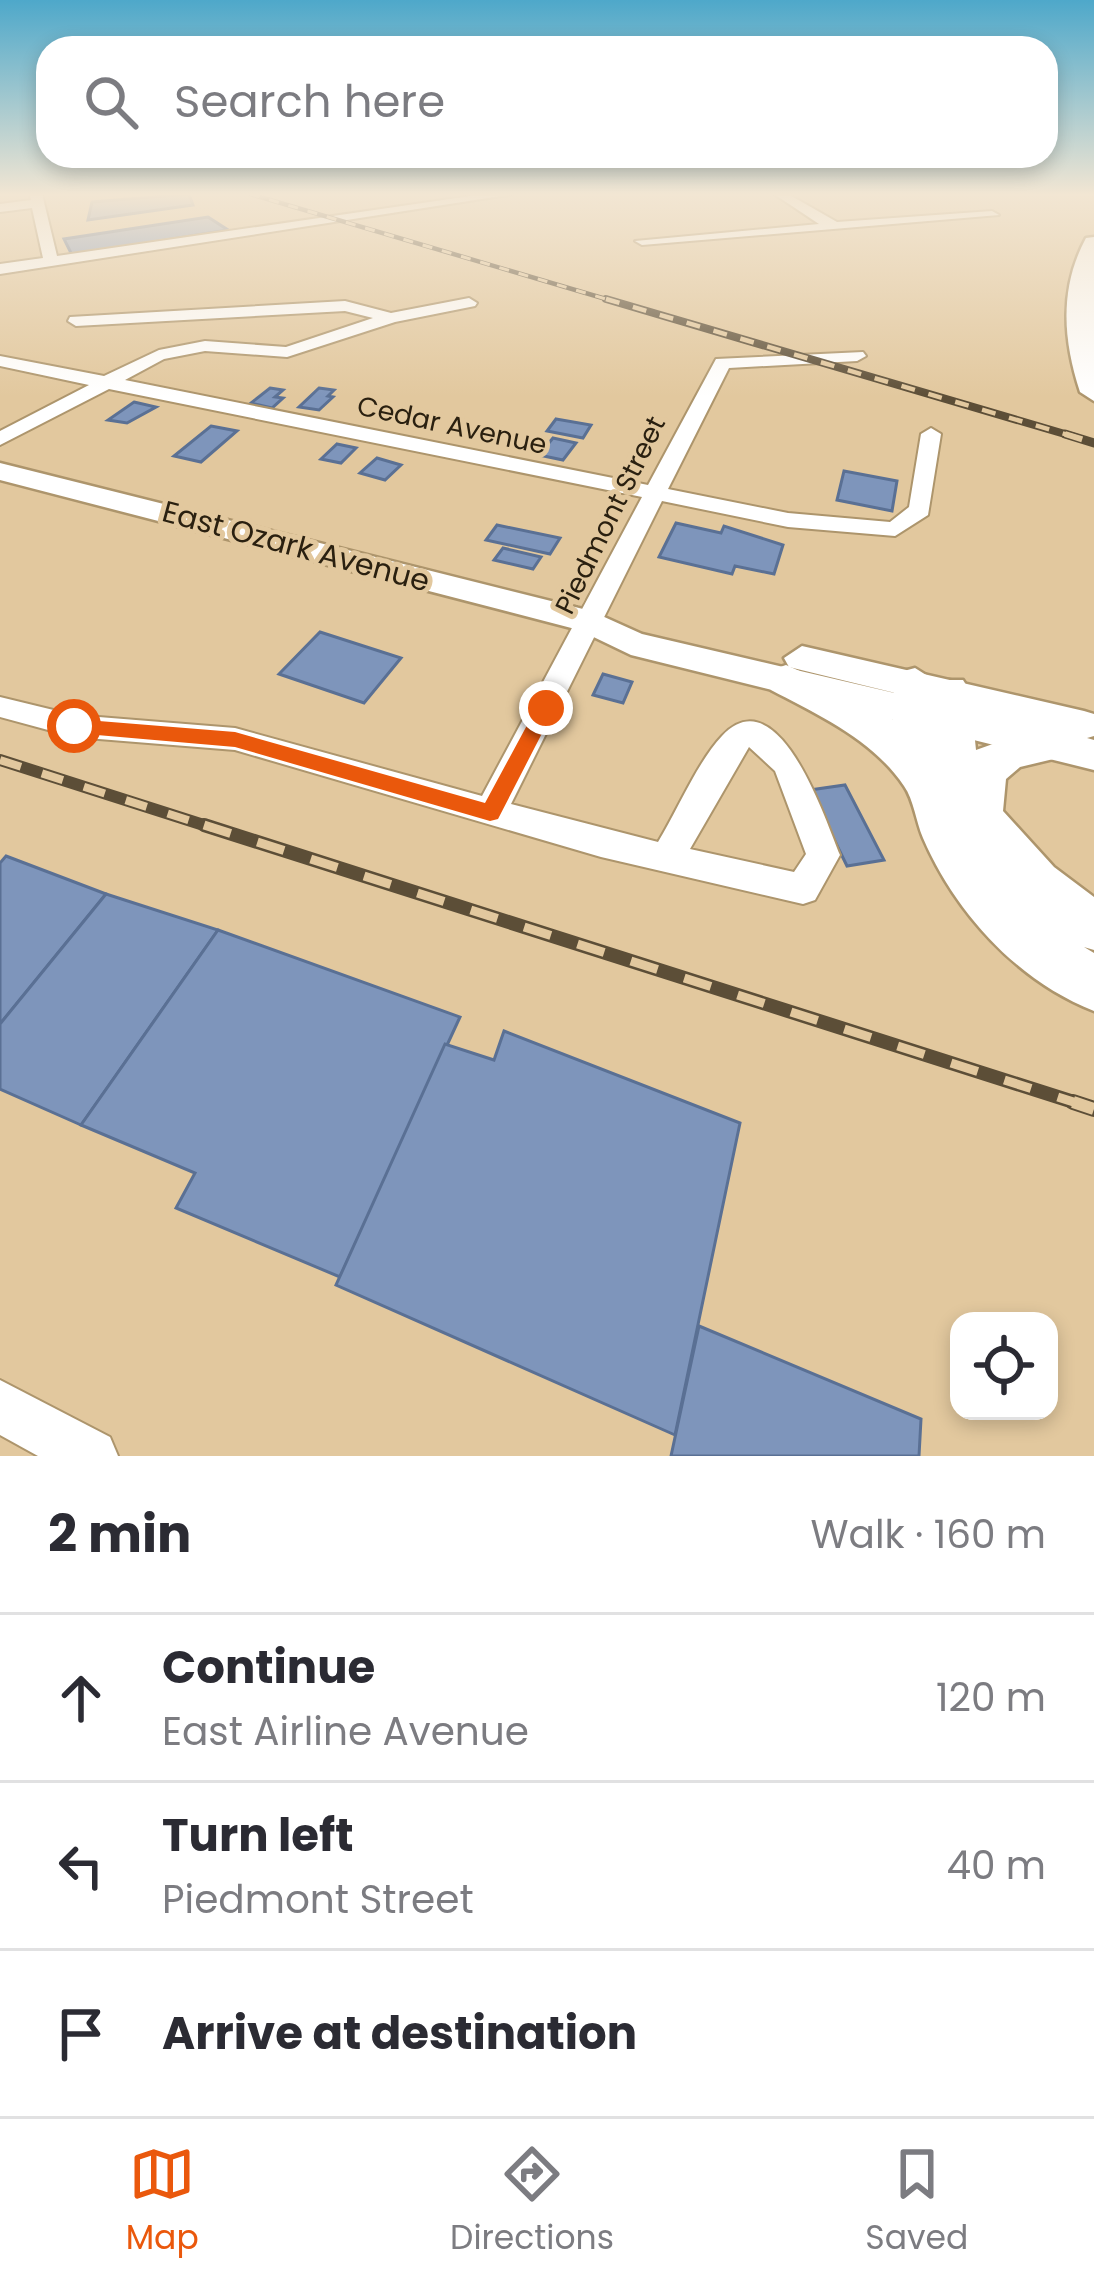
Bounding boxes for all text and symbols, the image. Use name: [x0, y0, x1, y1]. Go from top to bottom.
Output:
search box: [36, 36, 1058, 168]
icon: search: [78, 69, 144, 135]
text: Search here: [174, 70, 445, 133]
street label: Cedar Avenue: [354, 387, 550, 463]
street label: Piedmont Street: [546, 410, 674, 620]
street label: East Ozark Avenue: [158, 490, 434, 602]
route end: [519, 681, 573, 735]
route start: [47, 699, 101, 753]
map controls: [950, 1312, 1058, 1420]
button: locate: [950, 1312, 1058, 1420]
text: 2 min: [48, 1498, 191, 1570]
text: Walk · 160 m: [810, 1507, 1046, 1562]
text: Continue: [162, 1636, 375, 1699]
icon: ahead: [48, 1665, 114, 1731]
text: 120 m: [936, 1670, 1046, 1725]
text: East Airline Avenue: [162, 1704, 529, 1759]
text: Turn left: [162, 1804, 354, 1867]
icon: left: [48, 1833, 114, 1899]
text: 40 m: [946, 1838, 1046, 1893]
text: Piedmont Street: [162, 1872, 474, 1927]
icon: arrive: [48, 2001, 114, 2067]
text: Arrive at destination: [162, 2002, 637, 2065]
tab: Map: [126, 2141, 199, 2263]
tab: Directions: [450, 2141, 614, 2263]
tab: Saved: [865, 2141, 968, 2263]

